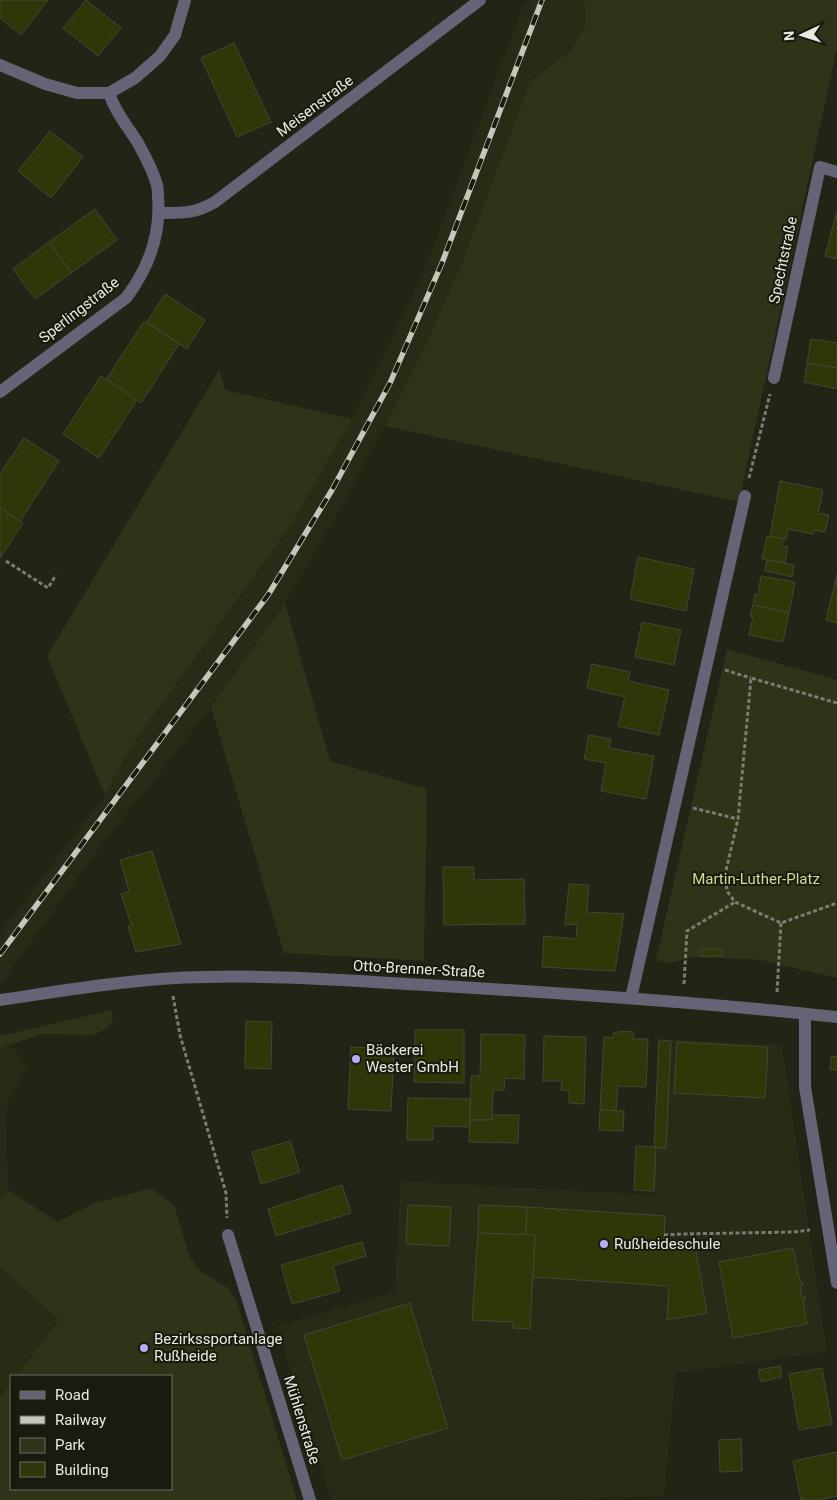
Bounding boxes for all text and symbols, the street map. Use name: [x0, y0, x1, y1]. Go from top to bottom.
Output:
north arrow: [777, 10, 827, 60]
text: N: [781, 30, 797, 41]
street label: Meisenstraße: [273, 71, 357, 141]
street label: Spechtstraße: [765, 215, 801, 305]
street label: Sperlingstraße: [35, 273, 123, 347]
park label: Martin-Luther-Platz: [692, 870, 820, 888]
street label: Otto-Brenner-Straße: [352, 957, 486, 981]
place label: Bäckerei Wester GmbH: [366, 1041, 459, 1076]
marker: Bäckerei Wester GmbH: [350, 1053, 362, 1065]
place label: Rußheideschule: [614, 1235, 720, 1253]
marker: Rußheideschule: [598, 1238, 610, 1250]
place label: Bezirkssportanlage Rußheide: [154, 1330, 283, 1365]
marker: Bezirkssportanlage Rußheide: [138, 1342, 150, 1354]
street label: Mühlenstraße: [280, 1373, 324, 1467]
legend: [10, 1375, 172, 1490]
text: Road: [55, 1386, 89, 1404]
text: Railway: [55, 1411, 106, 1429]
text: Park: [55, 1436, 86, 1454]
text: Building: [55, 1461, 109, 1479]

